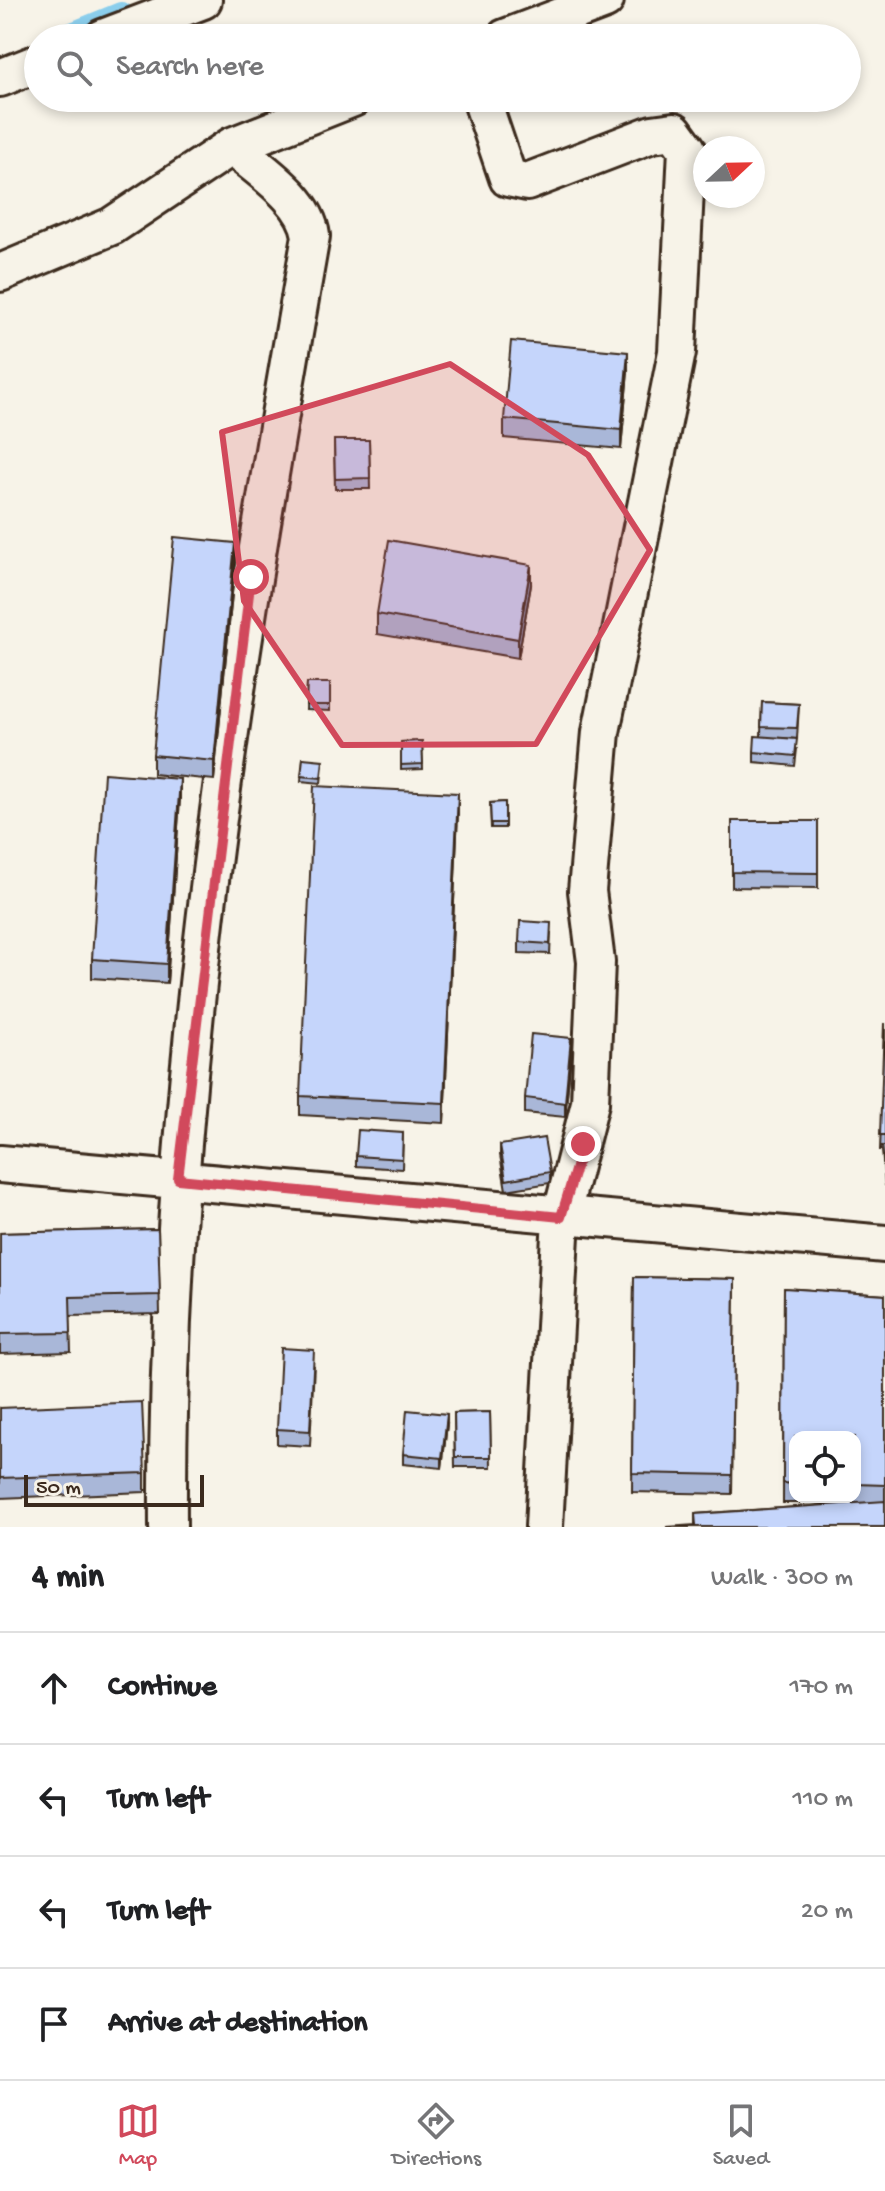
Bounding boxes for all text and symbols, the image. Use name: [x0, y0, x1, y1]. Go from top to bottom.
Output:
search box: [24, 24, 861, 112]
icon: search: [52, 46, 96, 90]
text: Search here: [116, 51, 264, 86]
north arrow: [693, 136, 765, 208]
route start: [233, 559, 269, 595]
route end: [565, 1126, 601, 1162]
map controls: [789, 1431, 861, 1503]
button: locate: [789, 1431, 861, 1503]
scale bar: [24, 1471, 204, 1507]
text: 50 m: [36, 1476, 81, 1502]
text: 4 min: [32, 1559, 104, 1599]
text: Walk · 300 m: [711, 1564, 853, 1595]
icon: ahead: [32, 1666, 76, 1710]
text: Continue: [108, 1671, 217, 1706]
text: 170 m: [790, 1673, 853, 1704]
icon: left: [32, 1778, 76, 1822]
text: Turn left: [108, 1783, 209, 1818]
text: 110 m: [793, 1785, 853, 1816]
icon: left: [32, 1890, 76, 1934]
text: Turn left: [108, 1895, 209, 1930]
text: 20 m: [801, 1897, 853, 1928]
icon: arrive: [32, 2002, 76, 2046]
text: Arrive at destination: [108, 2007, 368, 2042]
tab: Map: [116, 2099, 160, 2173]
tab: Directions: [392, 2099, 481, 2173]
tab: Saved: [713, 2099, 769, 2173]

